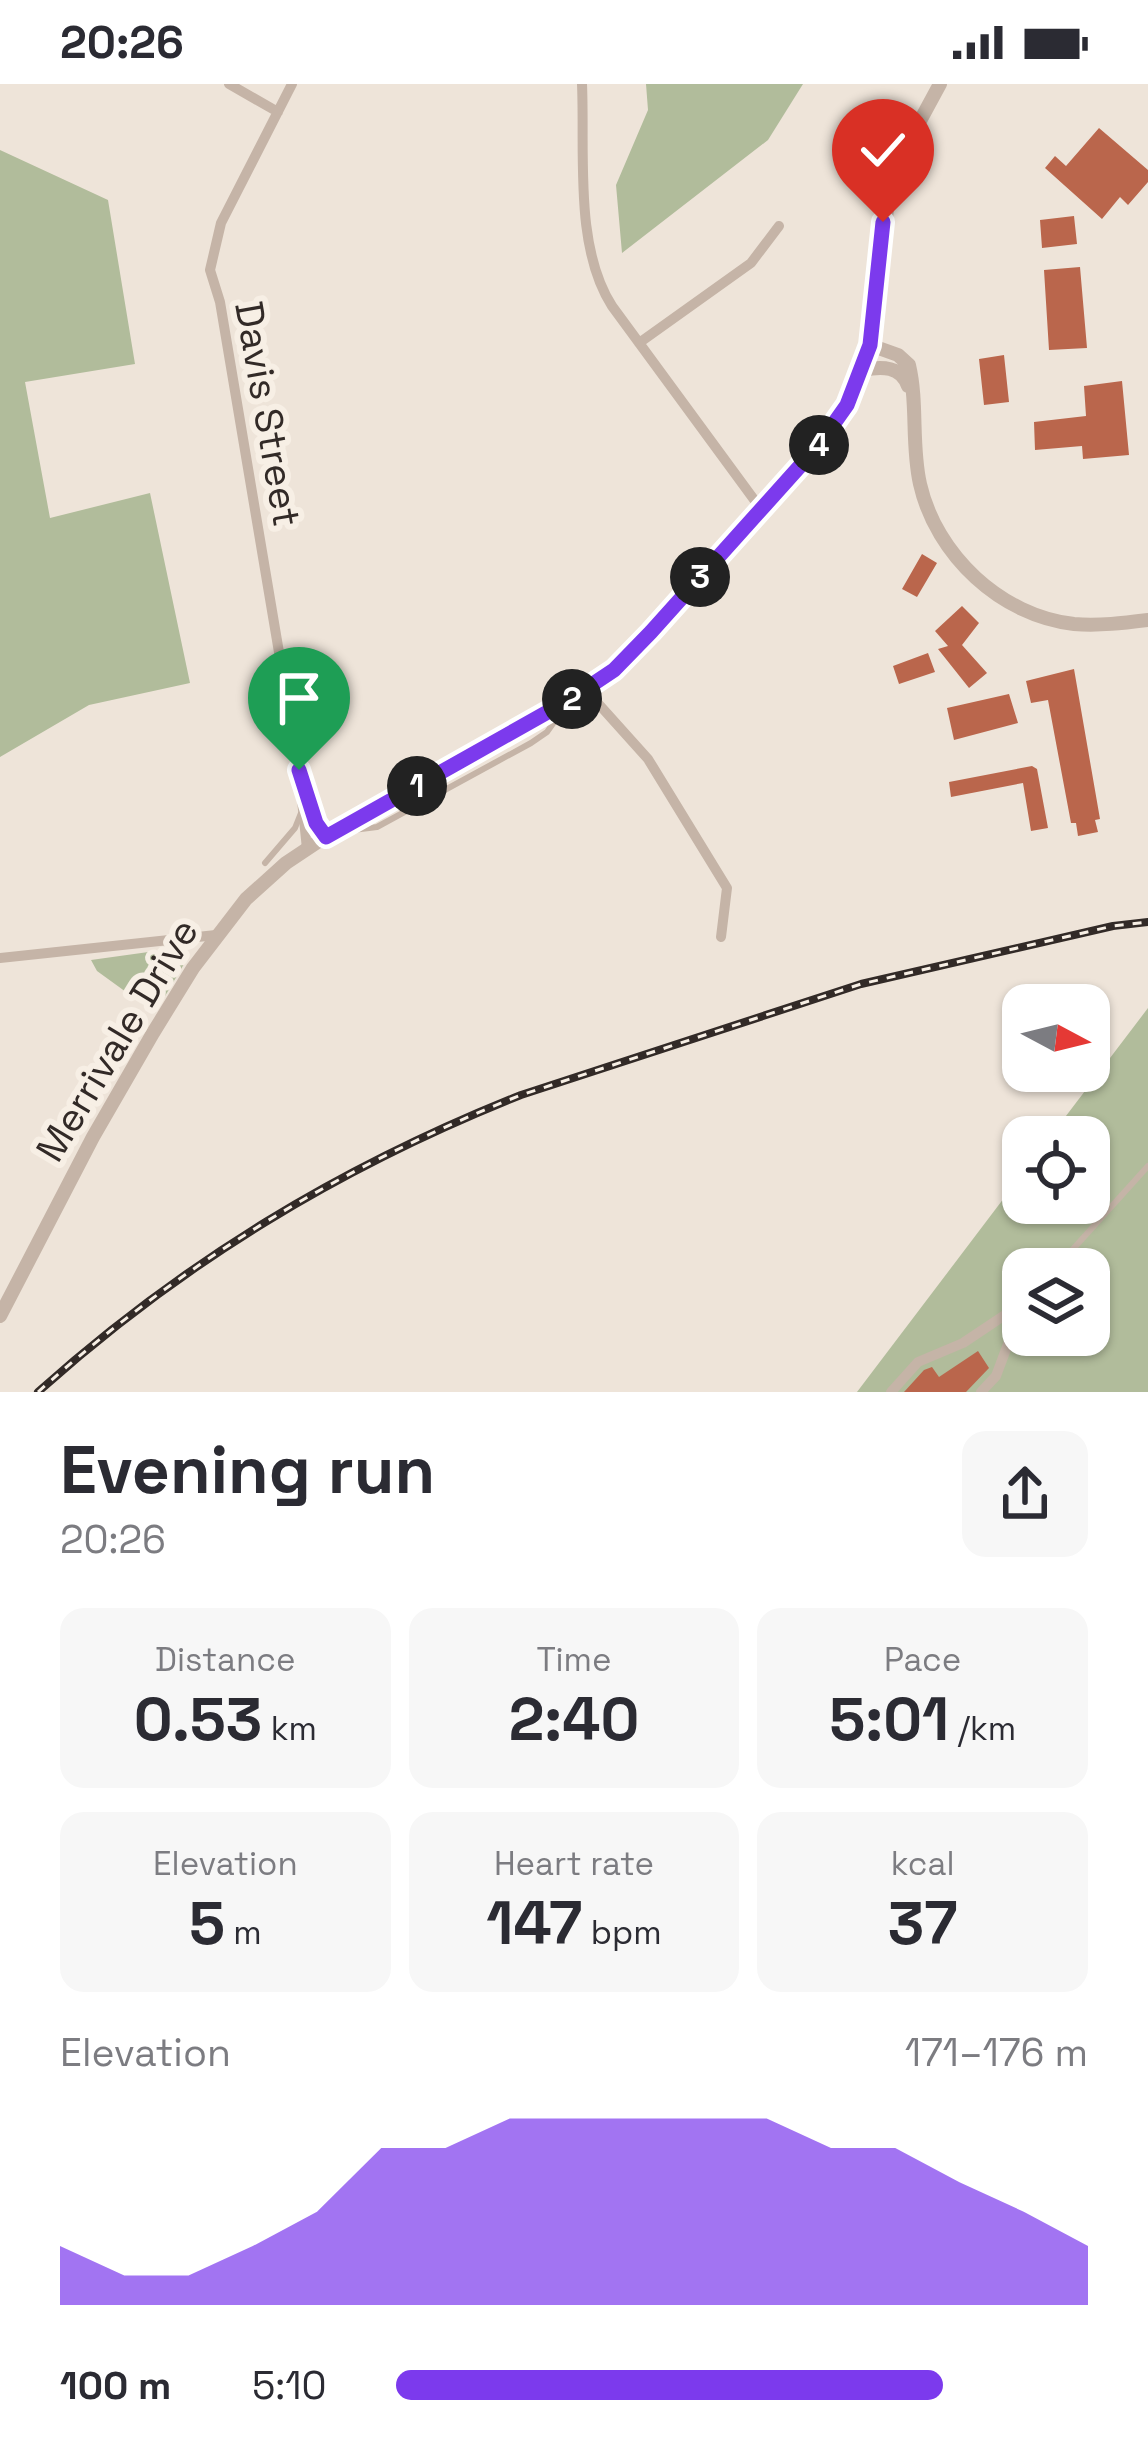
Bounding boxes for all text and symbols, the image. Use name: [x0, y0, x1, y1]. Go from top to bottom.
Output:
text: 20:26: [60, 14, 184, 71]
pin: [832, 99, 934, 222]
icon: check: [850, 117, 916, 183]
street label: Davis Street: [224, 298, 312, 530]
pin: 4: [789, 415, 849, 475]
text: 4: [809, 424, 830, 466]
pin: 3: [670, 547, 730, 607]
text: 3: [690, 556, 710, 598]
pin: [248, 647, 350, 770]
icon: arrive: [266, 665, 332, 731]
pin: 2: [542, 669, 602, 729]
text: 2: [562, 678, 582, 720]
pin: 1: [387, 756, 447, 816]
text: 1: [410, 765, 424, 807]
street label: Merrivale Drive: [25, 910, 209, 1170]
north arrow: [1002, 984, 1110, 1092]
map controls: [1002, 984, 1110, 1356]
button: locate: [1002, 1116, 1110, 1224]
button: layers: [1002, 1248, 1110, 1356]
text: Evening run: [60, 1428, 435, 1512]
button: share: [962, 1431, 1088, 1557]
text: 20:26: [60, 1515, 166, 1564]
text: Distance: [155, 1639, 296, 1681]
text: Time: [536, 1639, 612, 1681]
text: Pace: [884, 1639, 961, 1681]
text: 0.53: [134, 1681, 262, 1758]
text: 2:40: [509, 1681, 639, 1758]
text: 5:01: [829, 1681, 949, 1758]
text: km: [262, 1708, 317, 1750]
text: /km: [949, 1708, 1016, 1750]
text: Elevation: [153, 1843, 298, 1885]
text: Heart rate: [494, 1843, 654, 1885]
text: kcal: [891, 1843, 955, 1885]
text: 5: [189, 1885, 225, 1962]
text: 147: [486, 1885, 582, 1962]
text: 37: [888, 1885, 958, 1962]
text: m: [225, 1912, 262, 1954]
text: bpm: [582, 1912, 662, 1954]
text: Elevation: [60, 2028, 231, 2077]
text: 171–176 m: [905, 2028, 1088, 2077]
text: 100 m: [60, 2361, 171, 2410]
text: 5:10: [252, 2361, 327, 2410]

